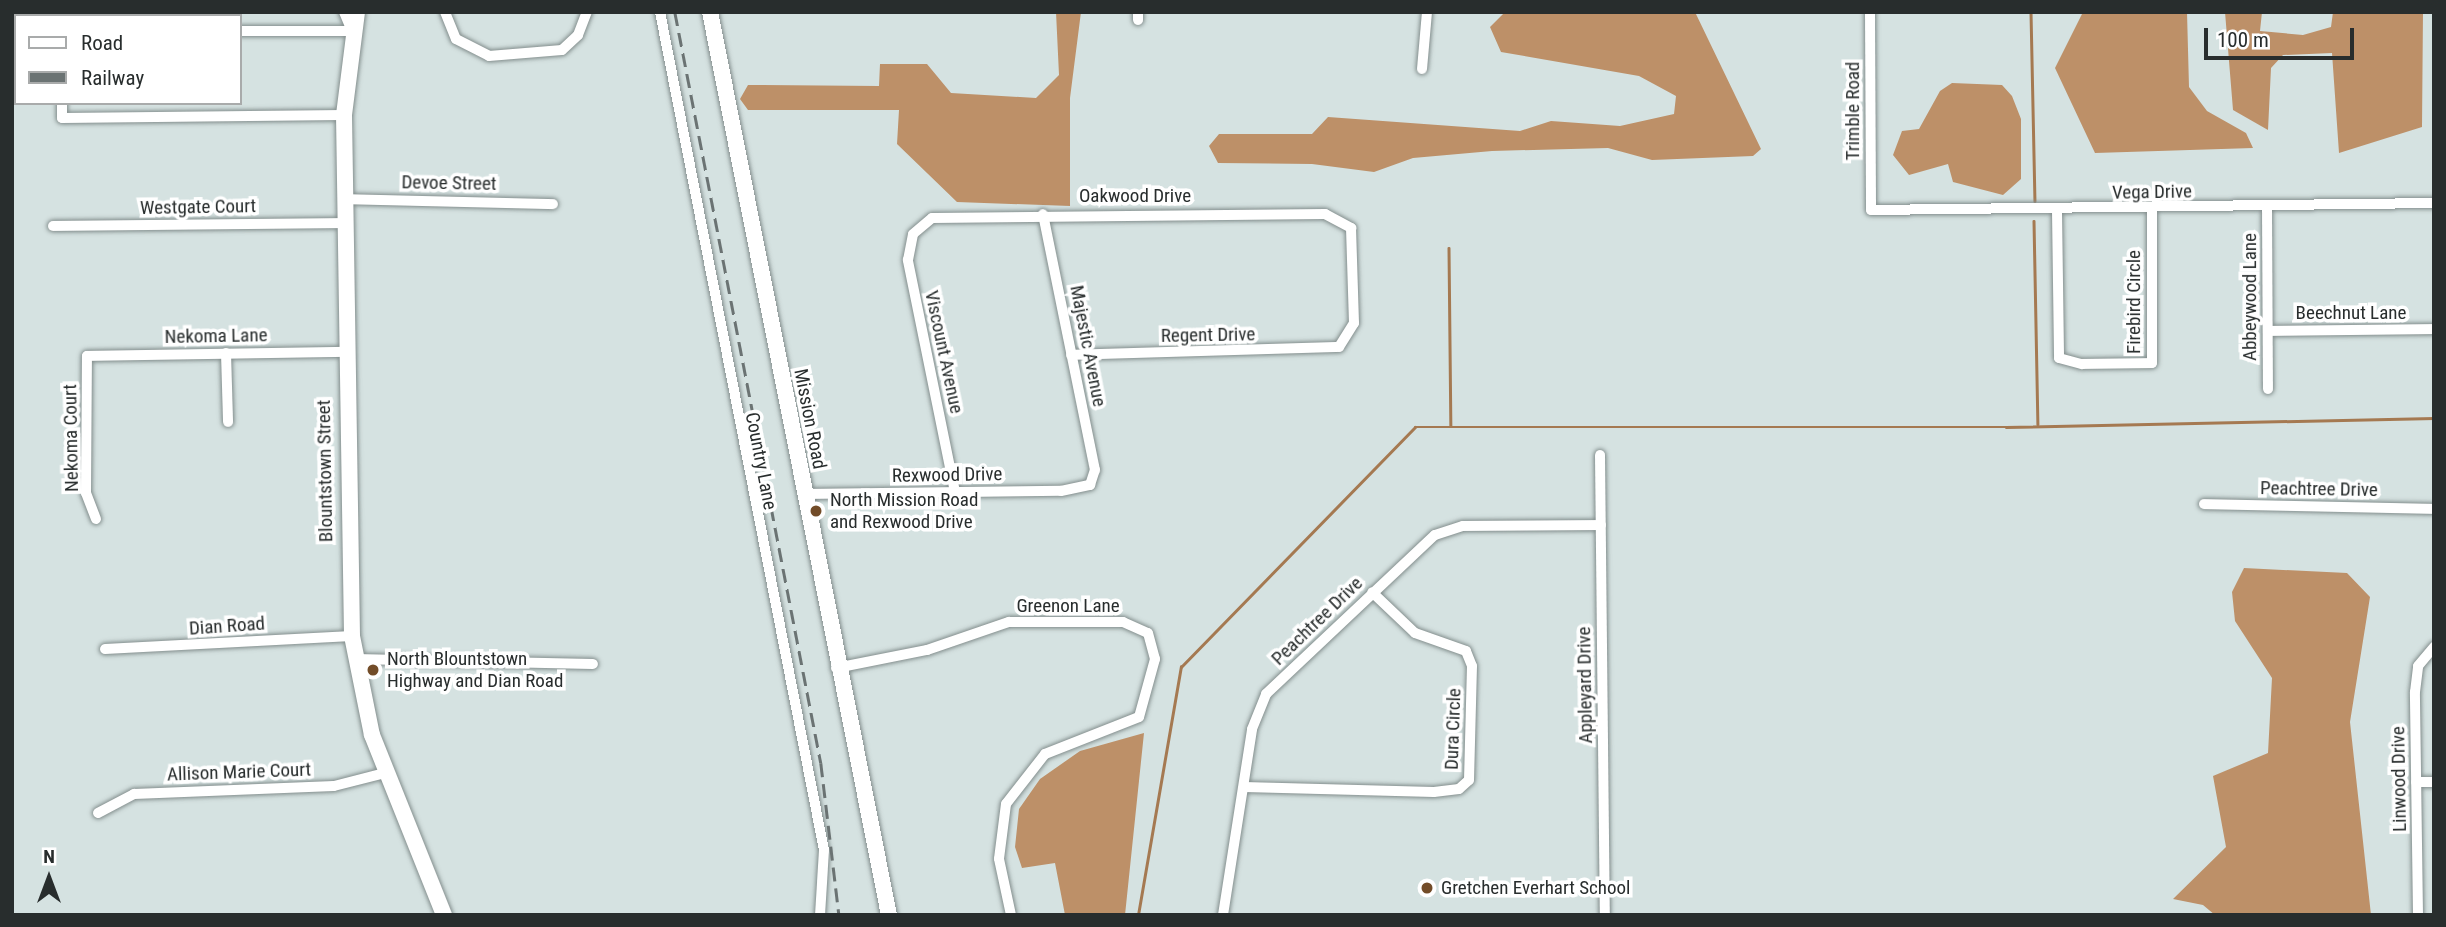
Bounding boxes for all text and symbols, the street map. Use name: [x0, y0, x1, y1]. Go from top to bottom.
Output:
legend: [14, 14, 242, 105]
scale bar: [2208, 14, 2358, 58]
text: 100 m: [2217, 28, 2269, 52]
text: Road: [81, 31, 123, 55]
street label: Trimble Road: [1842, 62, 1864, 160]
text: Railway: [81, 66, 144, 90]
street label: Devoe Street: [401, 171, 497, 195]
street label: Vega Drive: [2112, 180, 2192, 204]
street label: Oakwood Drive: [1079, 185, 1191, 207]
street label: Westgate Court: [140, 195, 256, 219]
street label: Abbeywood Lane: [2239, 233, 2261, 361]
street label: Firebird Circle: [2123, 250, 2145, 354]
street label: Majestic Avenue: [1065, 283, 1111, 409]
street label: Viscount Avenue: [920, 288, 968, 416]
street label: Beechnut Lane: [2296, 302, 2406, 324]
street label: Regent Drive: [1161, 323, 1255, 347]
street label: Nekoma Lane: [164, 324, 268, 348]
street label: Mission Road: [789, 367, 831, 471]
street label: Nekoma Court: [59, 384, 83, 492]
street label: Blountstown Street: [312, 400, 338, 542]
street label: Country Lane: [740, 410, 782, 512]
street label: Rexwood Drive: [892, 463, 1002, 487]
street label: Peachtree Drive: [2260, 477, 2378, 501]
place label: North Mission Road and Rexwood Drive: [830, 489, 978, 533]
marker: North Mission Road and Rexwood Drive: [808, 503, 824, 519]
street label: Peachtree Drive: [1267, 572, 1367, 670]
street label: Greenon Lane: [1016, 595, 1120, 617]
street label: Dian Road: [188, 612, 266, 640]
street label: Appleyard Drive: [1573, 626, 1597, 744]
place label: North Blountstown Highway and Dian Road: [387, 648, 563, 692]
marker: North Blountstown Highway and Dian Road: [365, 662, 381, 678]
street label: Dura Circle: [1440, 688, 1466, 770]
street label: Linwood Drive: [2387, 726, 2411, 832]
street label: Allison Marie Court: [167, 758, 311, 786]
north arrow: [14, 843, 84, 913]
text: N: [43, 845, 55, 868]
place label: Gretchen Everhart School: [1441, 877, 1630, 899]
marker: Gretchen Everhart School: [1419, 880, 1435, 896]

